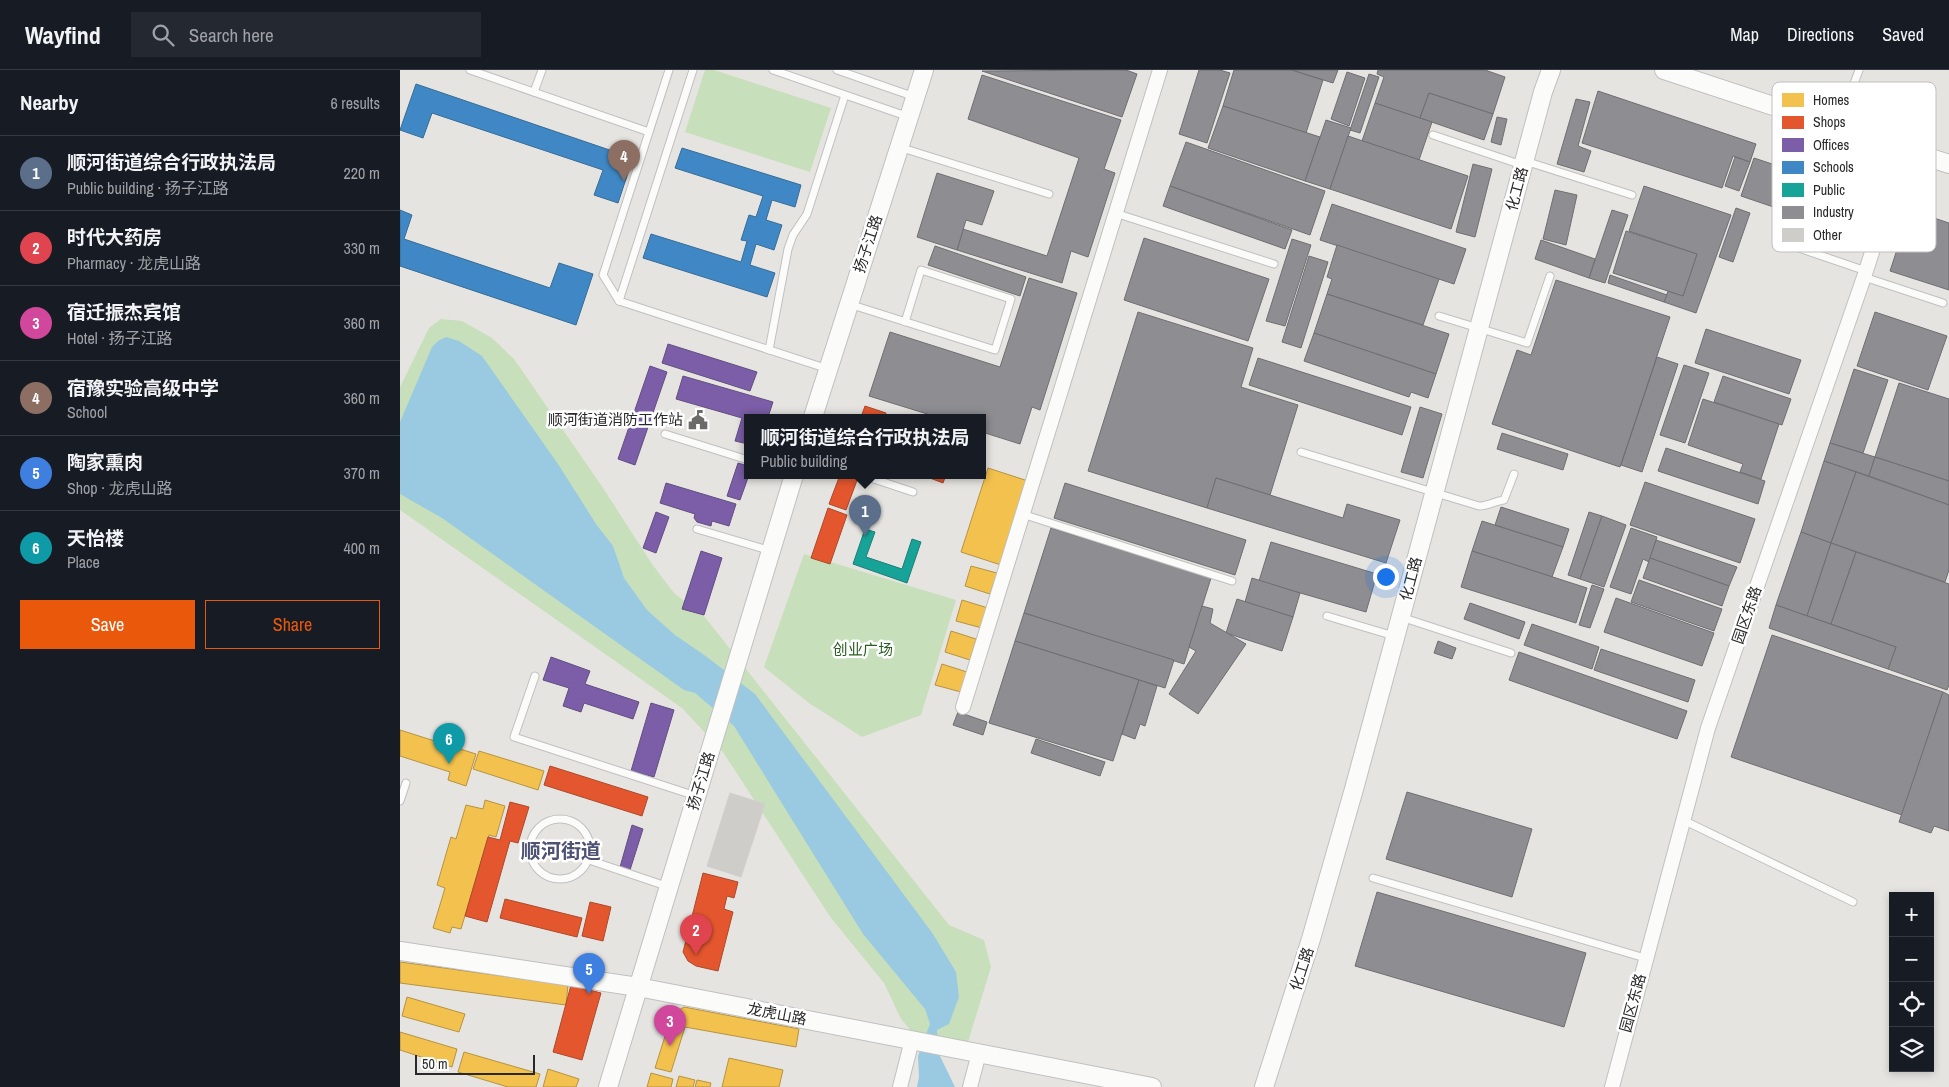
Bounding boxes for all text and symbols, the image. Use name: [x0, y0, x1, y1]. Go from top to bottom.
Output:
search box: [131, 12, 481, 57]
text: Wayfind: [25, 19, 101, 51]
icon: search: [149, 21, 177, 49]
text: Search here: [189, 22, 274, 48]
text: Map: [1730, 22, 1759, 47]
text: Directions: [1787, 22, 1854, 47]
text: Saved: [1882, 22, 1924, 47]
legend: [1772, 82, 1936, 252]
text: Nearby: [20, 88, 78, 117]
text: Homes: [1813, 91, 1850, 109]
text: 6 results: [330, 92, 380, 114]
text: Shops: [1813, 113, 1846, 131]
text: Offices: [1813, 136, 1849, 154]
pin: 4: [608, 140, 640, 181]
text: 顺河街道综合行政执法局: [67, 149, 276, 175]
text: Schools: [1813, 158, 1854, 176]
text: 1: [32, 162, 40, 184]
text: 220 m: [344, 162, 380, 184]
street label: 化工路: [1501, 164, 1532, 213]
text: Public building · 扬子江路: [67, 177, 229, 199]
text: Public: [1813, 181, 1845, 199]
text: Industry: [1813, 203, 1854, 221]
street label: 扬子江路: [848, 212, 887, 276]
text: 时代大药房: [67, 224, 162, 250]
text: Other: [1813, 226, 1842, 244]
text: 2: [32, 237, 40, 259]
text: 330 m: [344, 237, 380, 259]
text: Pharmacy · 龙虎山路: [67, 252, 201, 274]
text: 宿迁振杰宾馆: [67, 299, 181, 325]
text: 3: [32, 312, 40, 334]
text: 360 m: [344, 312, 380, 334]
text: Hotel · 扬子江路: [67, 327, 173, 349]
text: 宿豫实验高级中学: [67, 375, 219, 401]
text: 4: [32, 387, 40, 409]
text: 360 m: [344, 387, 380, 409]
text: School: [67, 401, 107, 423]
place label: 顺河街道消防工作站: [548, 409, 683, 430]
public building icon: 顺河街道消防工作站: [687, 409, 709, 431]
popup: [744, 414, 986, 479]
text: 顺河街道综合行政执法局: [760, 424, 970, 450]
text: 陶家熏肉: [67, 449, 143, 475]
text: Public building: [760, 450, 847, 472]
text: 5: [32, 462, 40, 484]
text: 370 m: [344, 462, 380, 484]
text: Shop · 龙虎山路: [67, 477, 173, 499]
pin: 1: [849, 495, 881, 536]
text: 天怡楼: [67, 525, 124, 551]
text: 6: [32, 537, 40, 559]
text: 400 m: [344, 537, 380, 559]
text: Place: [67, 551, 100, 573]
street label: 化工路: [1395, 554, 1426, 603]
your location: [1373, 564, 1399, 590]
street label: 园区东路: [1727, 583, 1766, 647]
button: Save: [20, 600, 195, 649]
button: Share: [205, 600, 380, 649]
park label: 创业广场: [833, 639, 893, 660]
pin: 6: [433, 723, 465, 764]
street label: 扬子江路: [682, 749, 719, 813]
district label: 顺河街道: [521, 837, 601, 864]
map controls: [1889, 892, 1934, 1072]
button: +: [1889, 892, 1934, 937]
pin: 2: [680, 914, 712, 955]
button: −: [1889, 937, 1934, 982]
street label: 化工路: [1285, 944, 1318, 993]
pin: 5: [573, 953, 605, 994]
street label: 园区东路: [1615, 971, 1650, 1035]
button: locate: [1889, 982, 1934, 1027]
street label: 龙虎山路: [746, 997, 809, 1030]
pin: 3: [654, 1005, 686, 1046]
button: layers: [1889, 1027, 1934, 1072]
scale bar: [415, 1052, 535, 1075]
text: 50 m: [422, 1055, 448, 1073]

